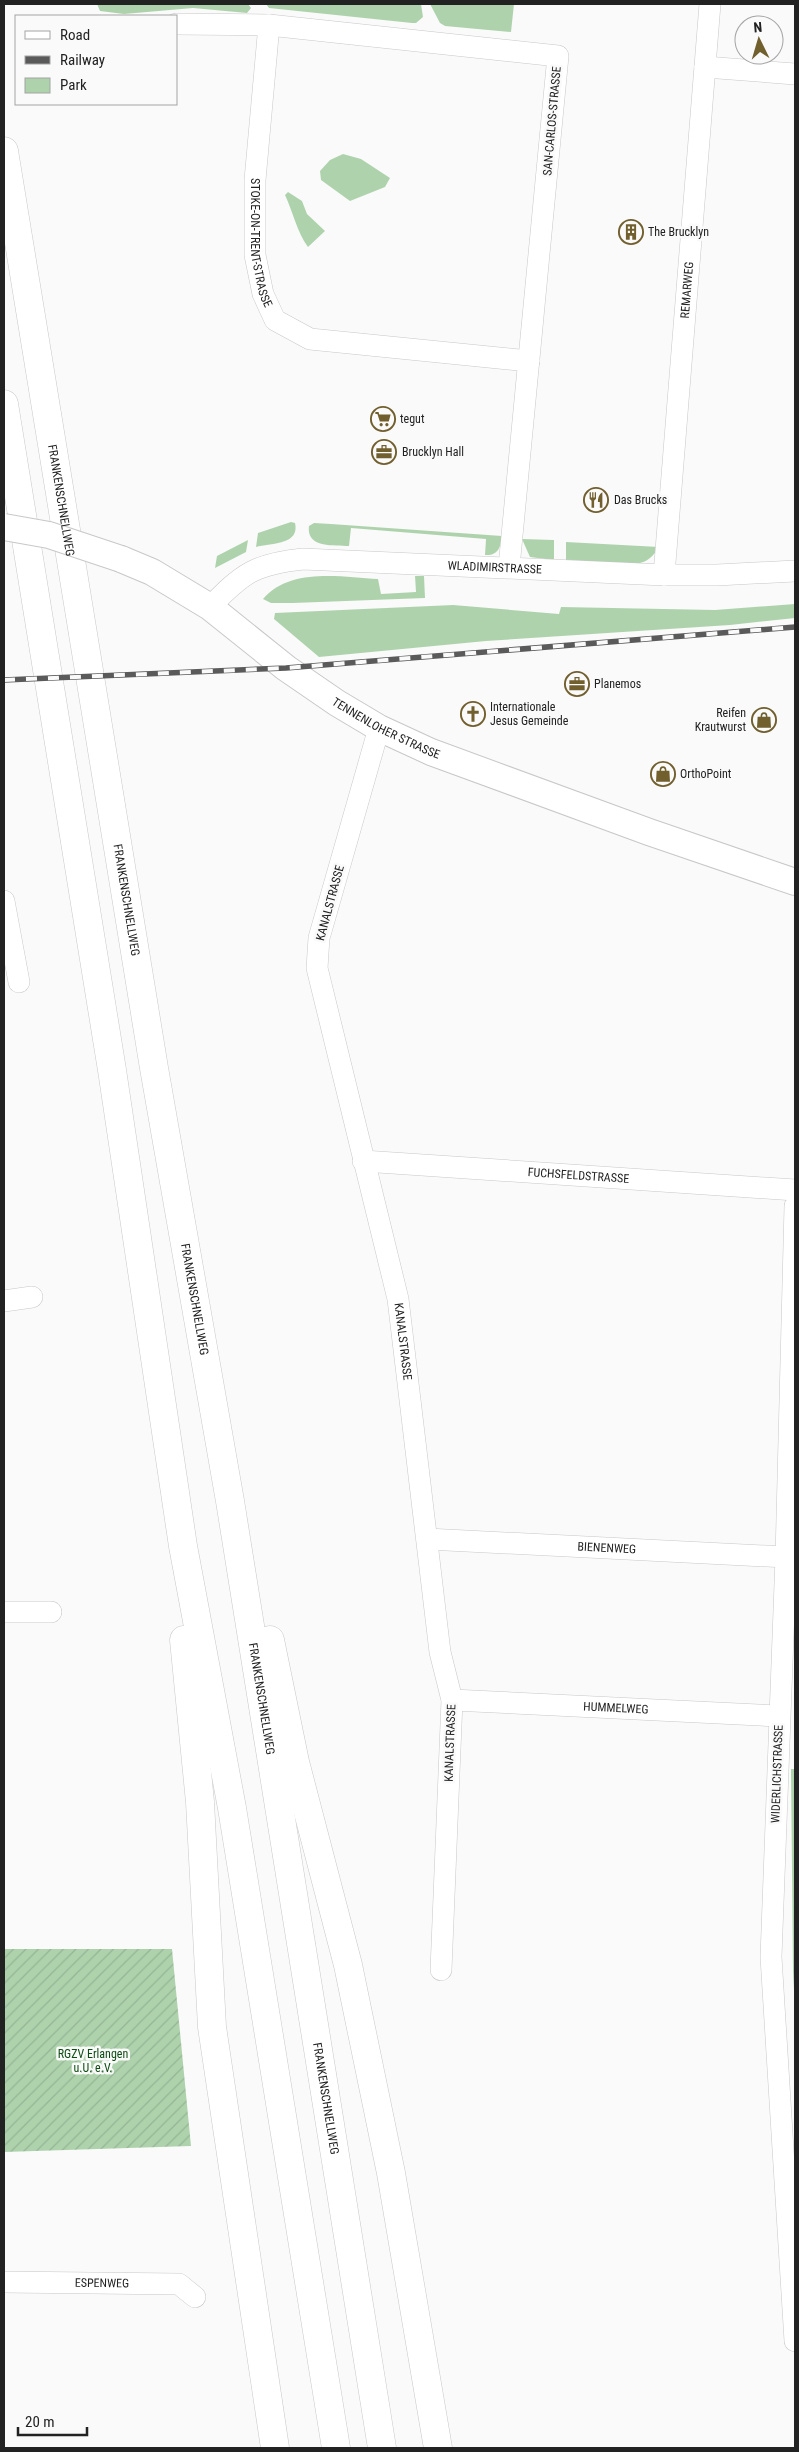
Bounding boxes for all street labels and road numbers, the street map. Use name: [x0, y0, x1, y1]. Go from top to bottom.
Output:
street label: SAN-CARLOS-STRASSE: [540, 66, 564, 176]
street label: STOKE-ON-TRENT-STRASSE: [248, 178, 275, 310]
street label: REMARWEG: [678, 261, 696, 319]
street label: FRANKENSCHNELLWEG: [45, 443, 77, 557]
street label: WLADIMIRSTRASSE: [447, 558, 542, 577]
street label: TENNENLOHER STRASSE: [329, 695, 442, 762]
street label: FRANKENSCHNELLWEG: [110, 843, 143, 957]
street label: KANALSTRASSE: [313, 864, 347, 942]
street label: FUCHSFELDSTRASSE: [527, 1165, 630, 1186]
street label: FRANKENSCHNELLWEG: [178, 1242, 211, 1356]
street label: KANALSTRASSE: [392, 1302, 415, 1381]
street label: BIENENWEG: [577, 1540, 636, 1556]
street label: FRANKENSCHNELLWEG: [246, 1642, 278, 1756]
street label: HUMMELWEG: [583, 1699, 649, 1717]
street label: KANALSTRASSE: [442, 1704, 458, 1782]
street label: WIDERLICHSTRASSE: [768, 1725, 786, 1823]
street label: FRANKENSCHNELLWEG: [310, 2042, 342, 2156]
street label: ESPENWEG: [75, 2276, 129, 2290]

